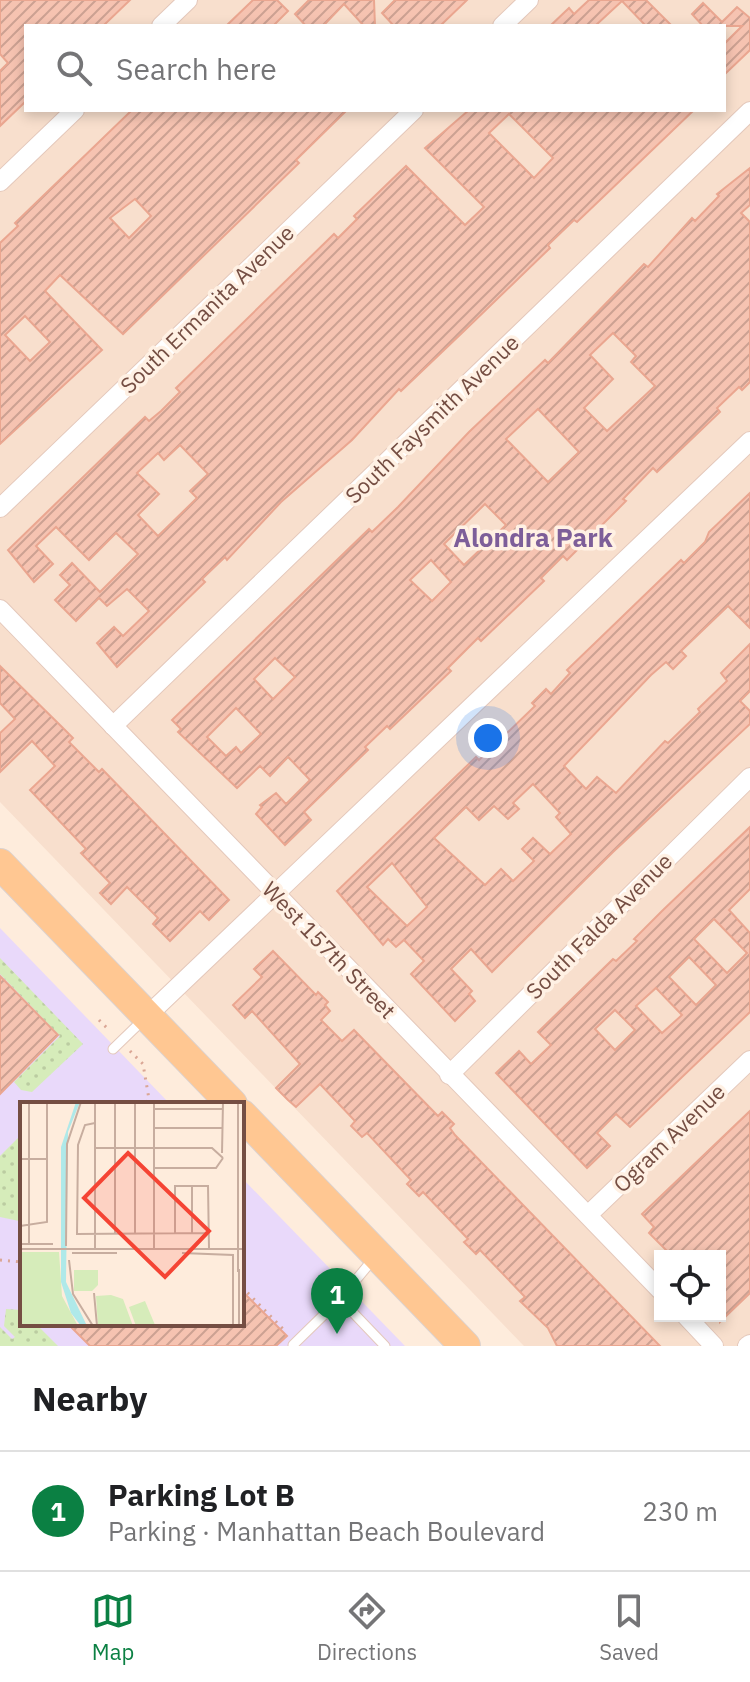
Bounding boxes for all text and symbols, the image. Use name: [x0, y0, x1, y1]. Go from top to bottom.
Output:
search box: [24, 24, 726, 112]
icon: search: [52, 46, 96, 90]
text: Search here: [116, 49, 277, 88]
street label: South Ermanita Avenue: [114, 218, 300, 399]
street label: South Faysmith Avenue: [338, 328, 525, 509]
district label: Alondra Park: [453, 520, 613, 554]
your location: [468, 718, 508, 758]
street label: South Falda Avenue: [519, 846, 678, 1005]
street label: West 157th Street: [256, 875, 402, 1025]
street label: Ogram Avenue: [607, 1077, 731, 1198]
inset map: [20, 1102, 244, 1326]
map controls: [654, 1250, 726, 1322]
button: locate: [654, 1250, 726, 1322]
pin: 1: [311, 1268, 363, 1334]
text: Nearby: [32, 1376, 147, 1420]
text: Parking Lot B: [108, 1475, 295, 1514]
text: 1: [50, 1494, 66, 1528]
text: 230 m: [642, 1494, 718, 1528]
text: Parking · Manhattan Beach Boulevard: [108, 1514, 545, 1548]
tab: Map: [91, 1589, 135, 1666]
tab: Directions: [317, 1589, 417, 1666]
tab: Saved: [599, 1589, 659, 1666]

